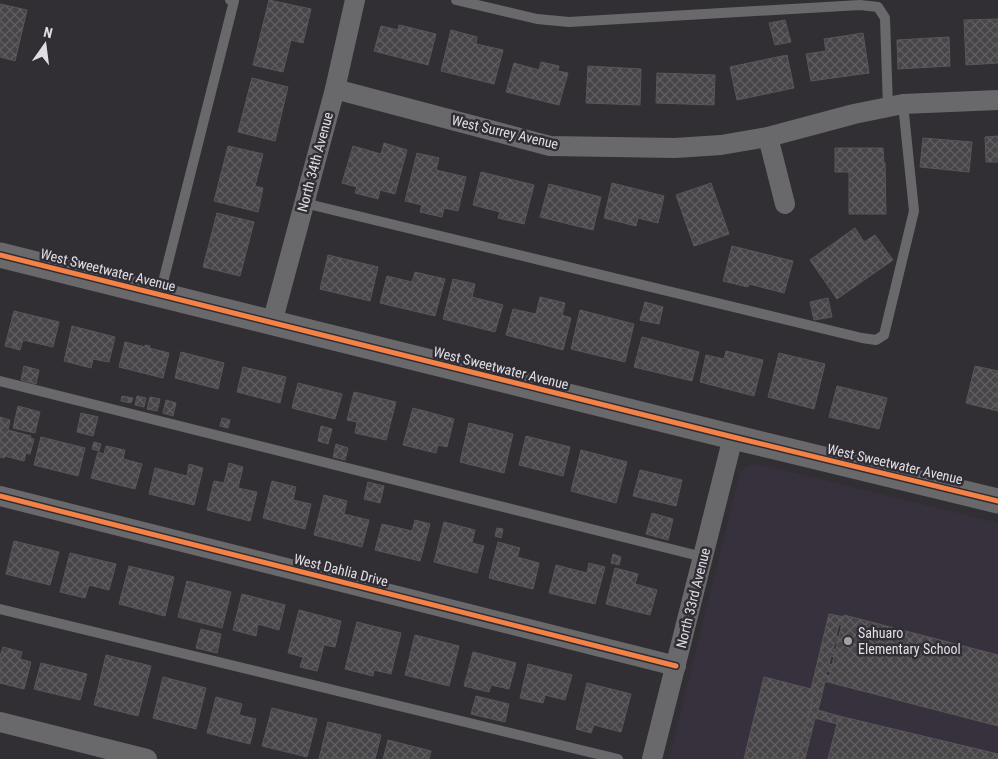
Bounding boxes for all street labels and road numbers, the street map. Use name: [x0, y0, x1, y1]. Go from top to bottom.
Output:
street label: North 34th Avenue: [294, 110, 336, 214]
street label: West Surrey Avenue: [450, 112, 560, 152]
street label: West Sweetwater Avenue: [39, 245, 178, 295]
street label: West Sweetwater Avenue: [432, 343, 571, 393]
street label: West Sweetwater Avenue: [826, 441, 965, 487]
street label: North 33rd Avenue: [673, 546, 713, 650]
street label: West Dahlia Drive: [292, 551, 390, 590]

